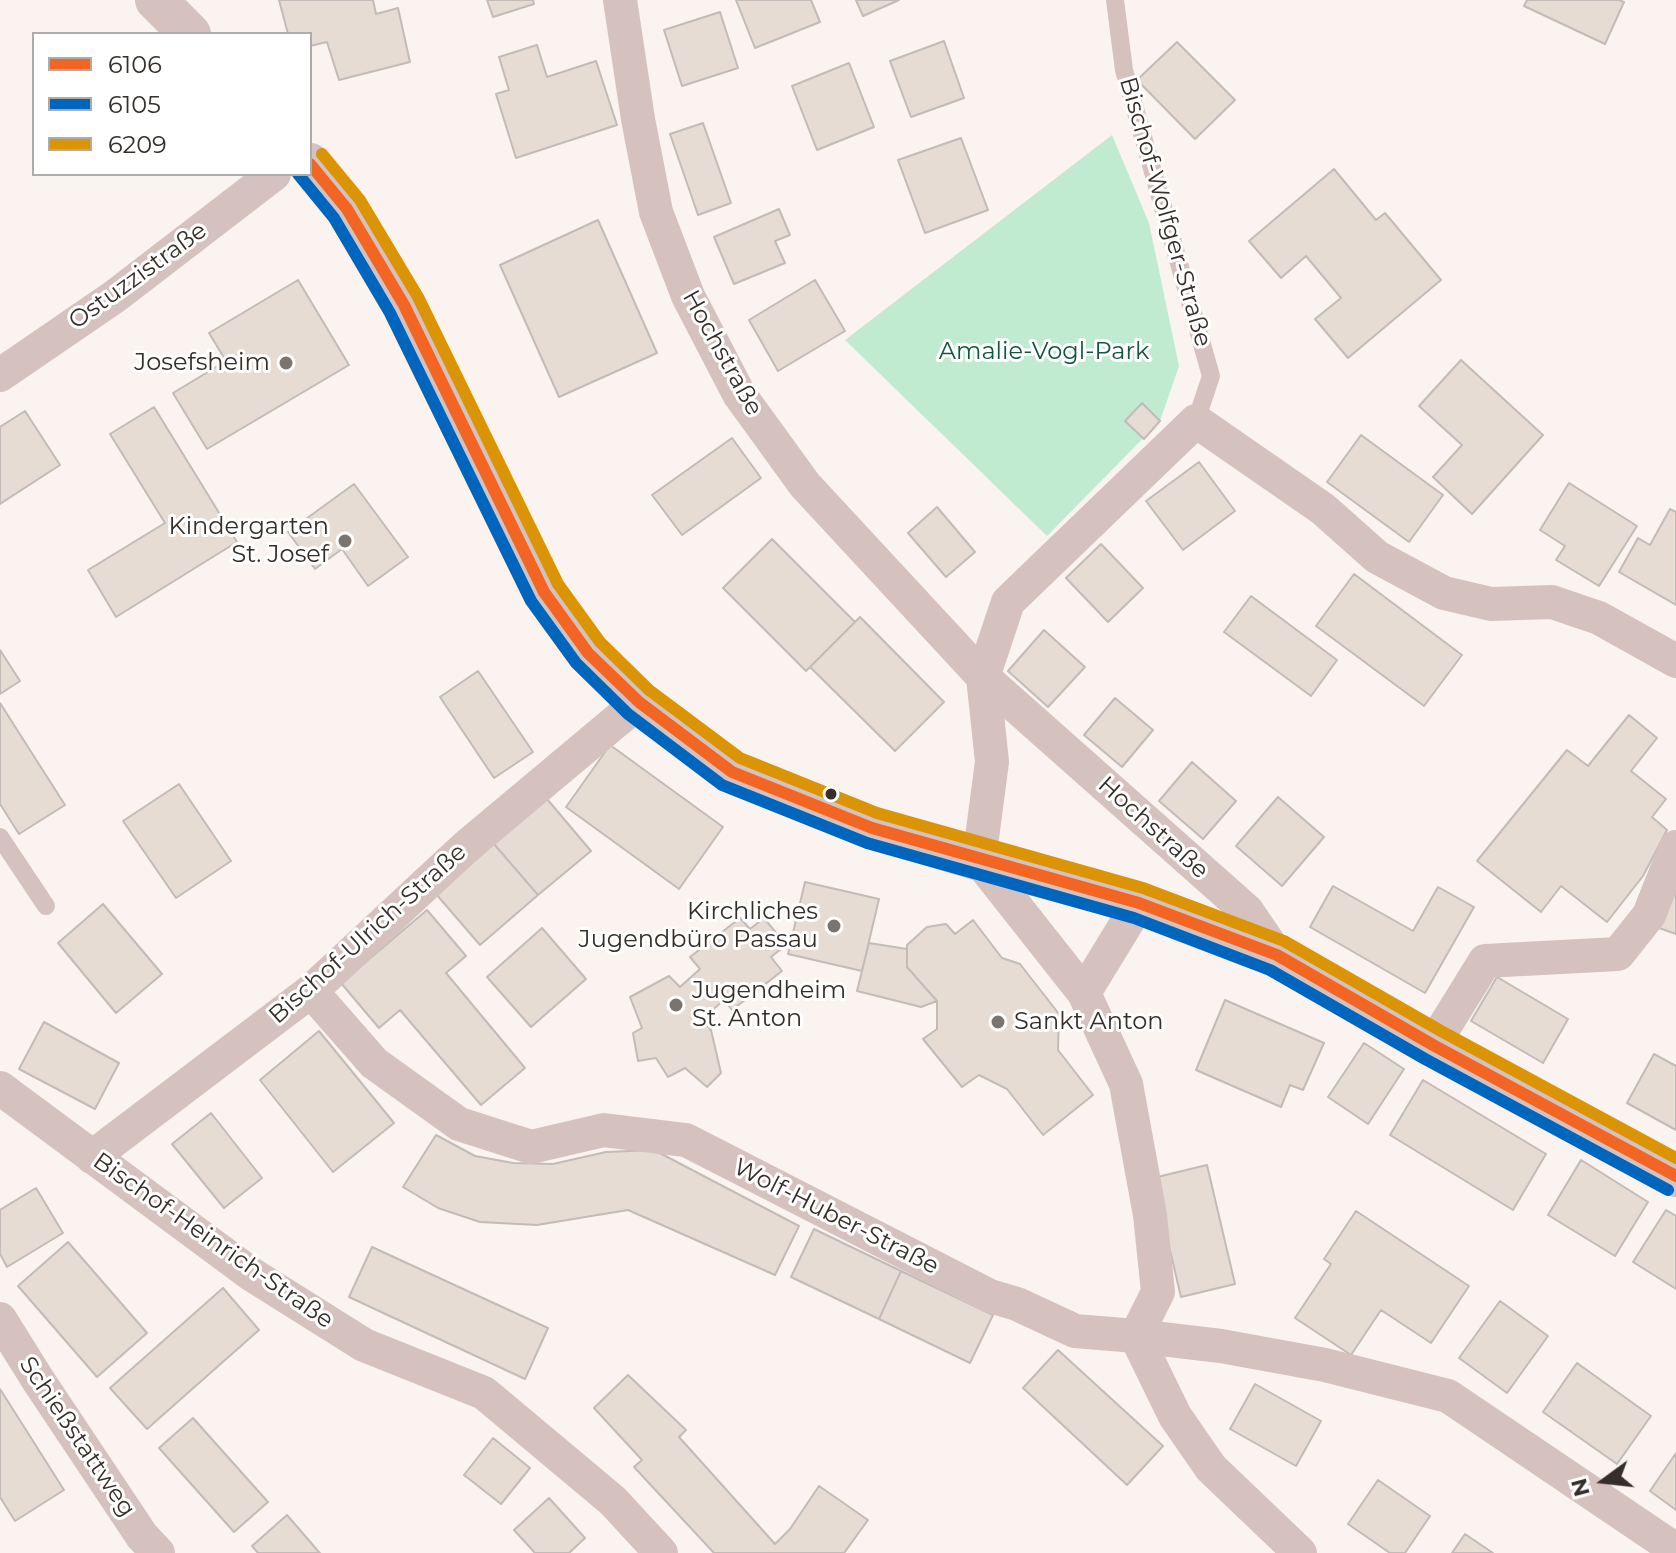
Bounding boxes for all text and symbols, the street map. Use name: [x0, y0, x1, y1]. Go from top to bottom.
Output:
legend: [32, 32, 312, 176]
text: 6106: [108, 50, 162, 79]
street label: Bischof-Wolfger-Straße: [1113, 74, 1217, 350]
text: 6105: [108, 90, 161, 119]
text: 6209: [108, 130, 167, 159]
street label: Ostuzzistraße: [63, 216, 213, 336]
street label: Hochstraße: [676, 285, 768, 421]
park label: Amalie-Vogl-Park: [939, 338, 1149, 366]
place label: Josefsheim: [134, 349, 270, 377]
marker: Josefsheim: [277, 354, 295, 372]
place label: Kindergarten St. Josef: [169, 513, 329, 569]
marker: Kindergarten St. Josef: [336, 532, 354, 550]
street label: Hochstraße: [1092, 771, 1214, 885]
unlabelled marker: [823, 786, 839, 802]
street label: Bischof-Ulrich-Straße: [263, 838, 473, 1030]
place label: Kirchliches Jugendbüro Passau: [579, 898, 818, 954]
marker: Kirchliches Jugendbüro Passau: [825, 917, 843, 935]
place label: Jugendheim St. Anton: [692, 977, 846, 1033]
marker: Jugendheim St. Anton: [667, 996, 685, 1014]
place label: Sankt Anton: [1014, 1008, 1164, 1036]
marker: Sankt Anton: [989, 1013, 1007, 1031]
street label: Bischof-Heinrich-Straße: [87, 1147, 339, 1335]
street label: Wolf-Huber-Straße: [729, 1153, 943, 1281]
street label: Schießstattweg: [13, 1351, 141, 1523]
north arrow: [1564, 1441, 1644, 1521]
text: N: [1565, 1475, 1596, 1499]

